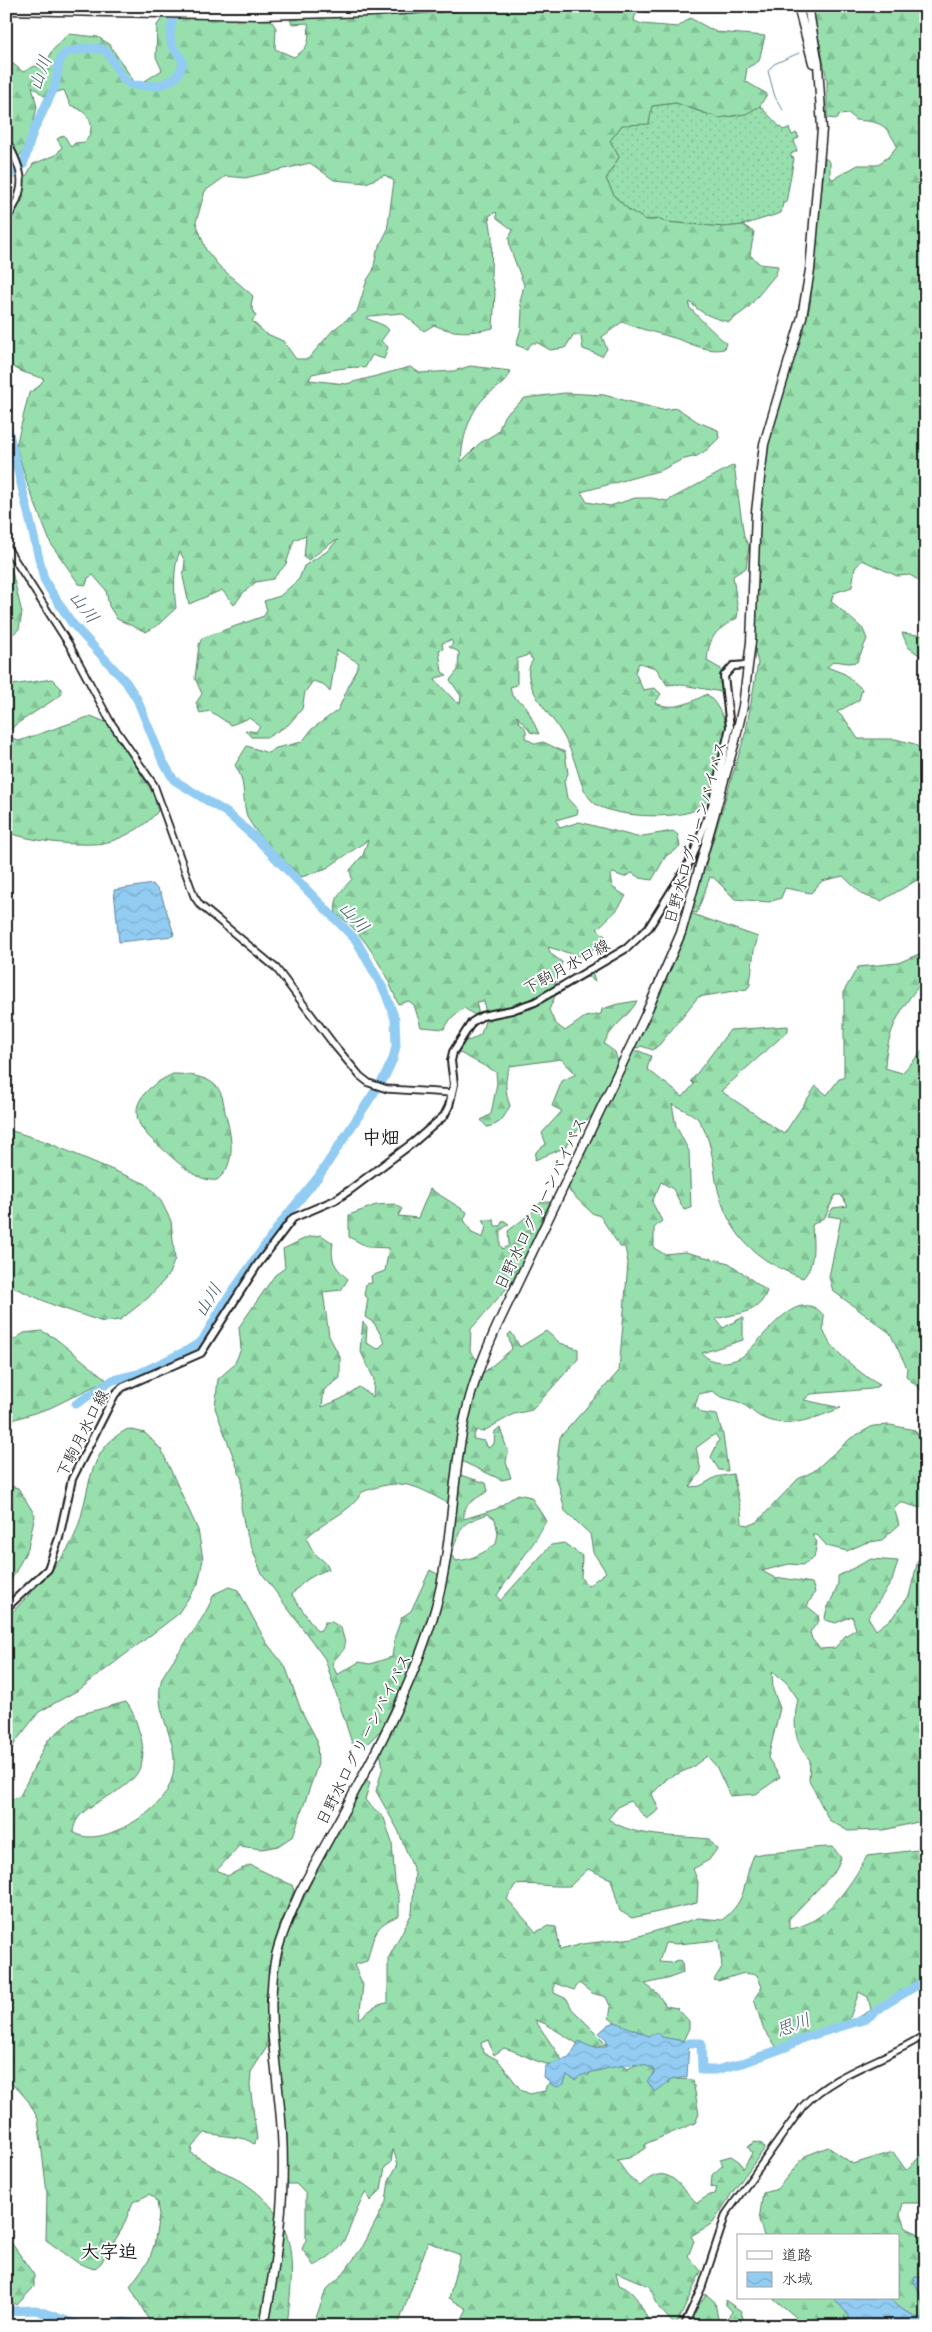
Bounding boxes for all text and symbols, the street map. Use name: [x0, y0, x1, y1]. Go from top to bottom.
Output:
water label: 山川: [19, 51, 61, 95]
water label: 山川: [60, 583, 108, 631]
street label: 日野水口グリーンバイパス: [655, 737, 736, 927]
water label: 山川: [330, 893, 378, 941]
street label: 下駒月水口線: [517, 930, 615, 1002]
street label: 日野水口グリーンバイパス: [486, 1111, 595, 1295]
district label: 中畑: [362, 1121, 400, 1154]
water label: 山川: [185, 1276, 231, 1324]
street label: 下駒月水口線: [48, 1384, 117, 1483]
street label: 日野水口グリーンバイパス: [307, 1648, 420, 1830]
water label: 思川: [771, 2004, 815, 2046]
legend: [737, 2234, 900, 2300]
district label: 大字迫: [80, 2235, 138, 2268]
text: 道路: [782, 2242, 812, 2268]
text: 水域: [782, 2266, 812, 2292]

